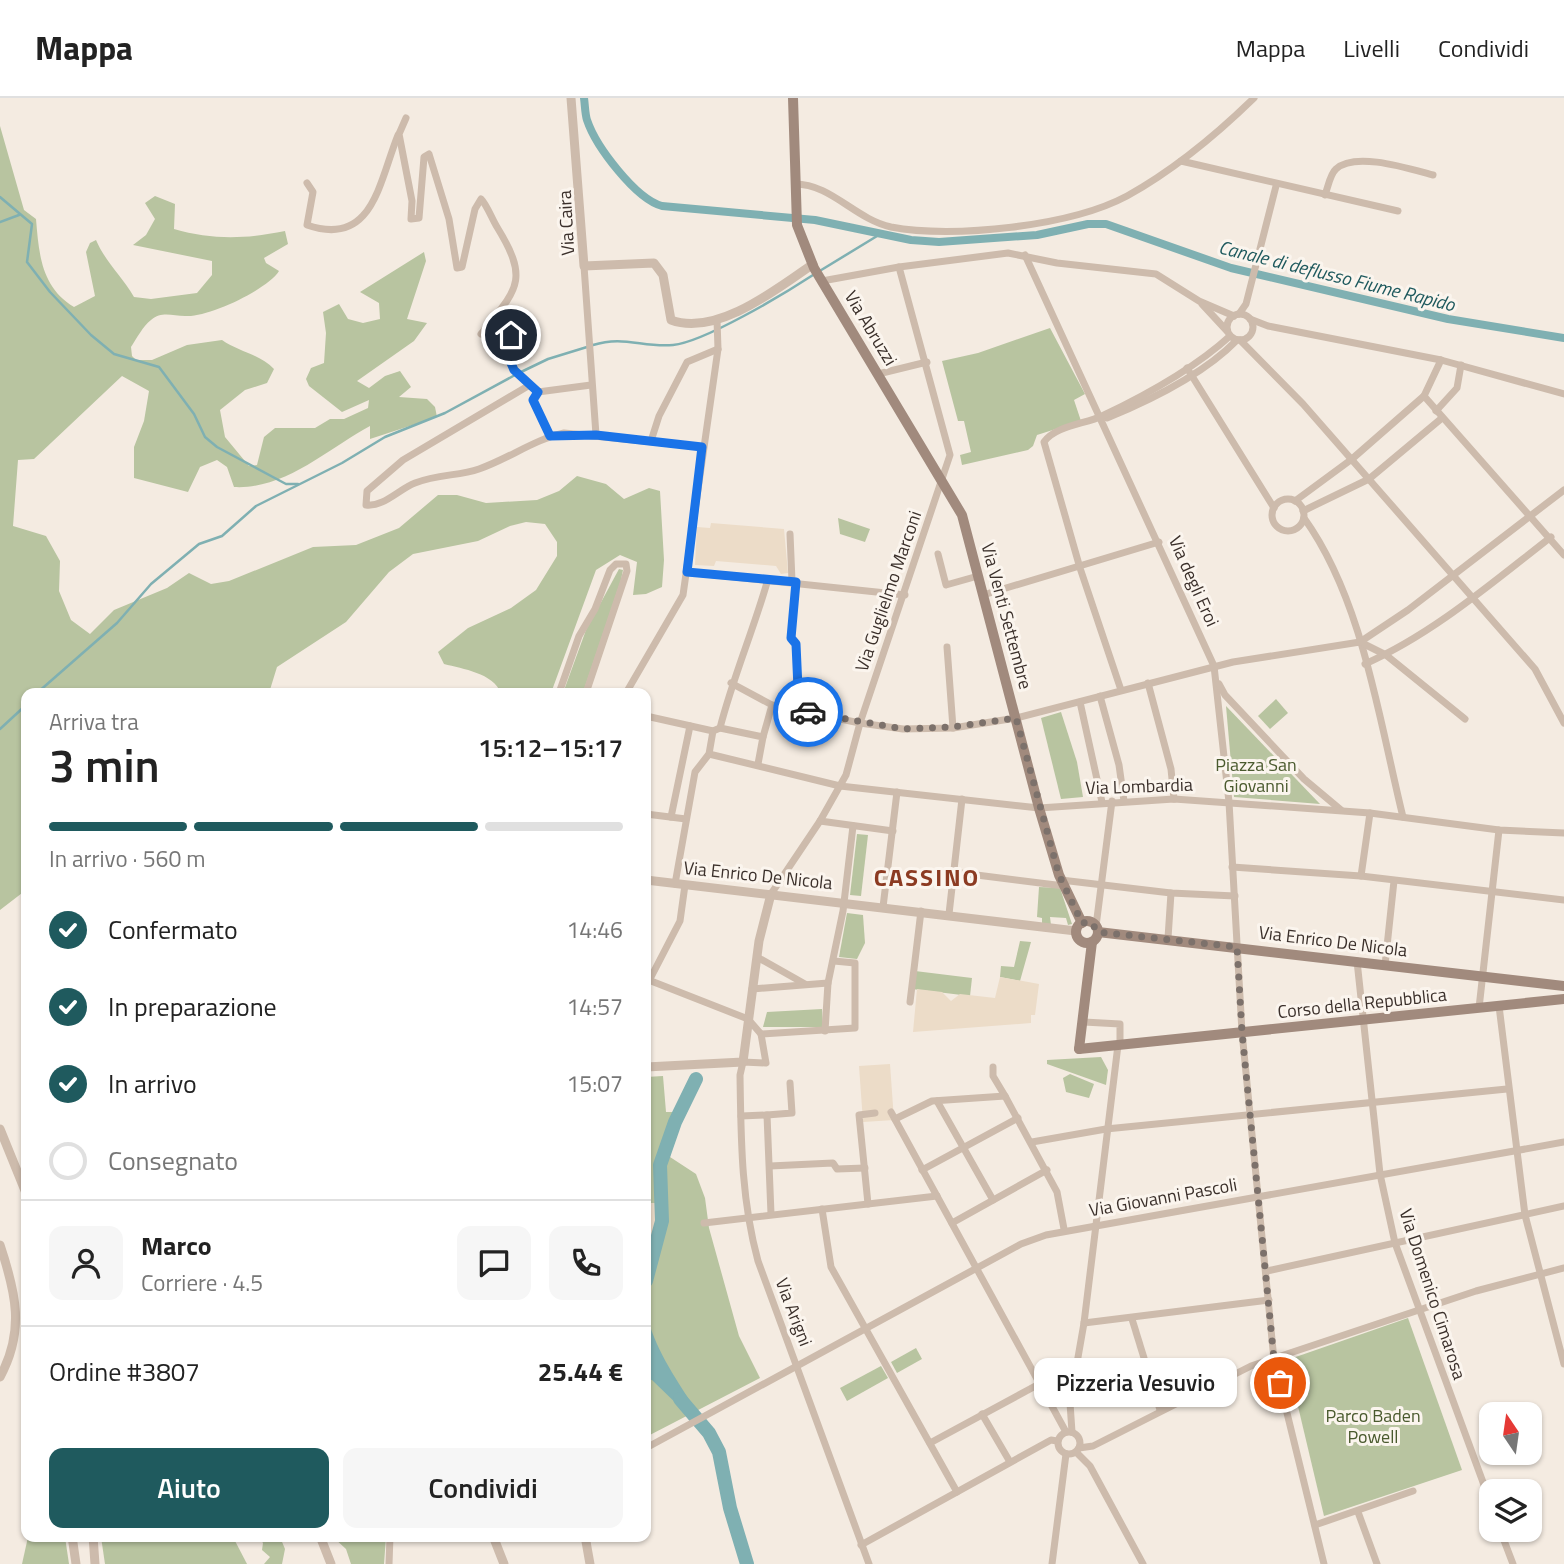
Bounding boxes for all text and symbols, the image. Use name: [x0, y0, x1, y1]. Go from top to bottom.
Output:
text: Mappa: [35, 23, 133, 73]
text: Mappa: [1236, 30, 1305, 66]
text: Livelli: [1343, 30, 1400, 66]
text: Condividi: [1438, 30, 1529, 66]
street label: Via Caira: [551, 190, 581, 256]
water label: Canale di deflusso Fiume Rapido: [1216, 232, 1459, 319]
street label: Via Abruzzi: [838, 285, 904, 371]
pin: [481, 305, 541, 365]
icon: home: [492, 316, 530, 354]
street label: Via Guglielmo Marconi: [848, 507, 928, 675]
street label: Via degli Eroi: [1162, 531, 1226, 631]
street label: Via Venti Settembre: [974, 540, 1040, 692]
courier: [773, 677, 843, 747]
icon: car: [789, 693, 827, 731]
text: Arriva tra: [49, 704, 139, 739]
text: 15:12–15:17: [478, 728, 623, 767]
text: 3 min: [49, 730, 160, 800]
park label: Piazza San Giovanni: [1215, 751, 1297, 799]
street label: Via Lombardia: [1085, 771, 1193, 801]
text: In arrivo · 560 m: [49, 841, 206, 876]
street label: Via Enrico De Nicola: [682, 854, 834, 896]
district label: CASSINO: [874, 859, 980, 895]
text: Confermato: [108, 910, 238, 949]
icon: check: [49, 911, 87, 949]
text: 14:46: [566, 912, 623, 947]
street label: Via Enrico De Nicola: [1257, 918, 1409, 964]
street label: Corso della Repubblica: [1276, 981, 1448, 1025]
text: In preparazione: [108, 987, 277, 1026]
icon: check: [49, 988, 87, 1026]
text: 14:57: [566, 989, 623, 1024]
text: In arrivo: [108, 1064, 197, 1103]
icon: check: [49, 1065, 87, 1103]
text: 15:07: [566, 1066, 623, 1101]
text: Consegnato: [108, 1141, 238, 1180]
street label: Via Giovanni Pascoli: [1087, 1171, 1239, 1223]
street label: Via Domenico Cimarosa: [1393, 1205, 1473, 1383]
button: person: [49, 1226, 123, 1300]
text: Marco: [141, 1226, 212, 1265]
button: chat: [457, 1226, 531, 1300]
button: phone: [549, 1226, 623, 1300]
text: Corriere · 4.5: [141, 1265, 263, 1300]
street label: Via Arigni: [769, 1274, 819, 1350]
text: Ordine #3807: [49, 1352, 200, 1391]
text: 25.44 €: [538, 1352, 623, 1391]
pin: [1250, 1353, 1310, 1413]
callout: Pizzeria Vesuvio: [1035, 1358, 1238, 1408]
icon: bag: [1261, 1364, 1299, 1402]
text: Pizzeria Vesuvio: [1056, 1365, 1215, 1400]
park label: Parco Baden Powell: [1325, 1402, 1421, 1450]
north arrow: [1479, 1402, 1542, 1465]
map controls: [1479, 1402, 1542, 1542]
button: Aiuto: [49, 1448, 329, 1528]
button: Condividi: [343, 1448, 623, 1528]
button: layers: [1479, 1479, 1542, 1542]

